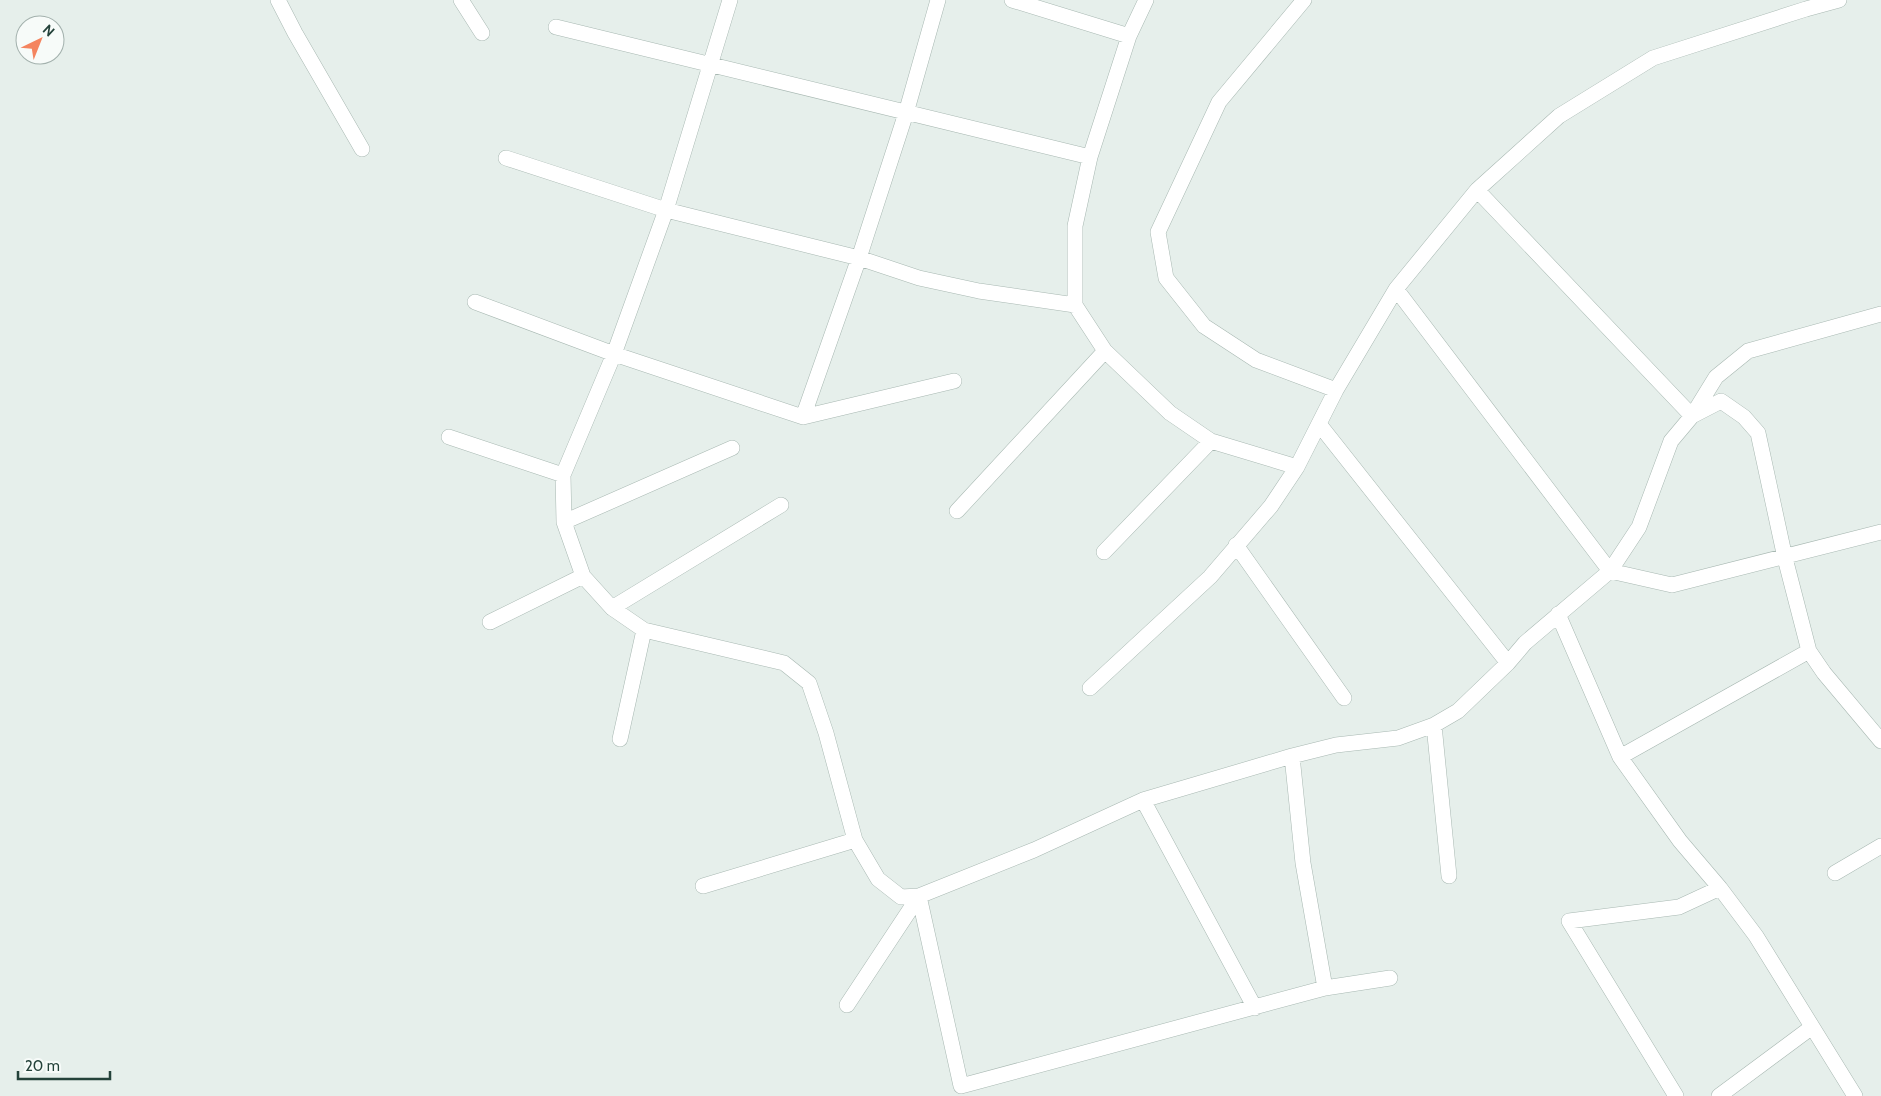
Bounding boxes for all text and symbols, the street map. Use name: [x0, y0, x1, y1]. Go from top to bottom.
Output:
north arrow: [15, 15, 65, 65]
text: N: [39, 21, 59, 40]
scale bar: [18, 1048, 110, 1080]
text: 20 m: [25, 1057, 60, 1075]

